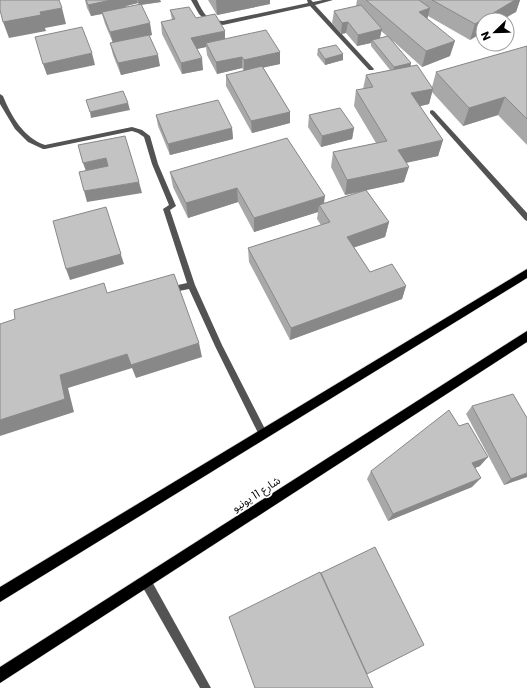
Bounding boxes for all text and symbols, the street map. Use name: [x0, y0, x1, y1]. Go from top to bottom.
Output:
north arrow: [475, 12, 515, 52]
text: N: [477, 29, 495, 43]
street label: شارع 11 يونيو: [229, 472, 284, 516]

